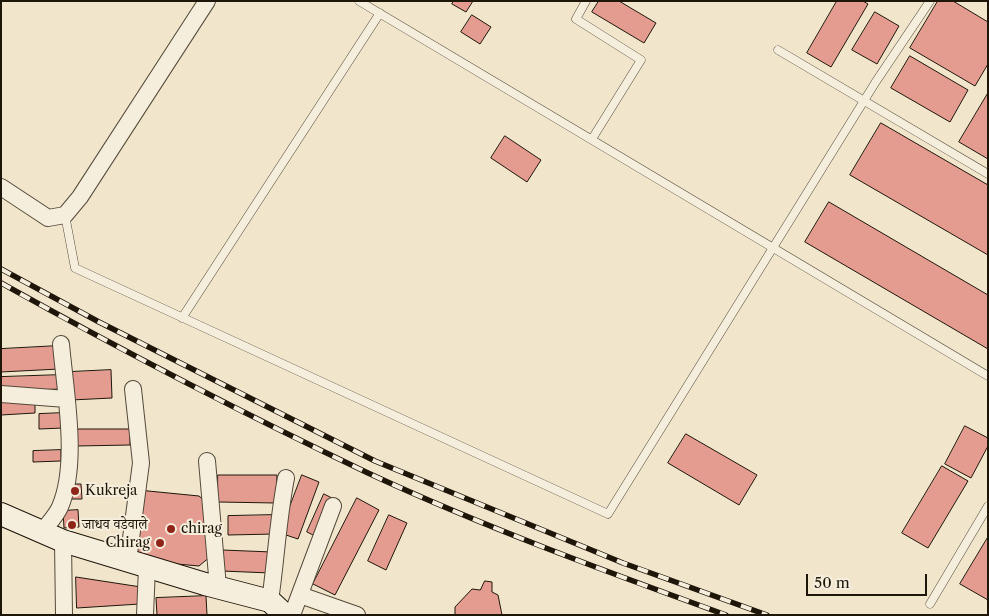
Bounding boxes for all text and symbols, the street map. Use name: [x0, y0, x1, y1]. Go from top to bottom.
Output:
place label: Kukreja: [85, 483, 138, 499]
marker: Kukreja: [69, 485, 81, 497]
place label: जाधव वडेवाले: [82, 517, 147, 533]
marker: जाधव वडेवाले: [66, 519, 78, 531]
place label: chirag: [181, 521, 222, 537]
marker: chirag: [165, 523, 177, 535]
place label: Chirag: [106, 535, 150, 551]
marker: Chirag: [154, 537, 166, 549]
scale bar: [809, 564, 930, 596]
text: 50 m: [814, 573, 850, 592]

